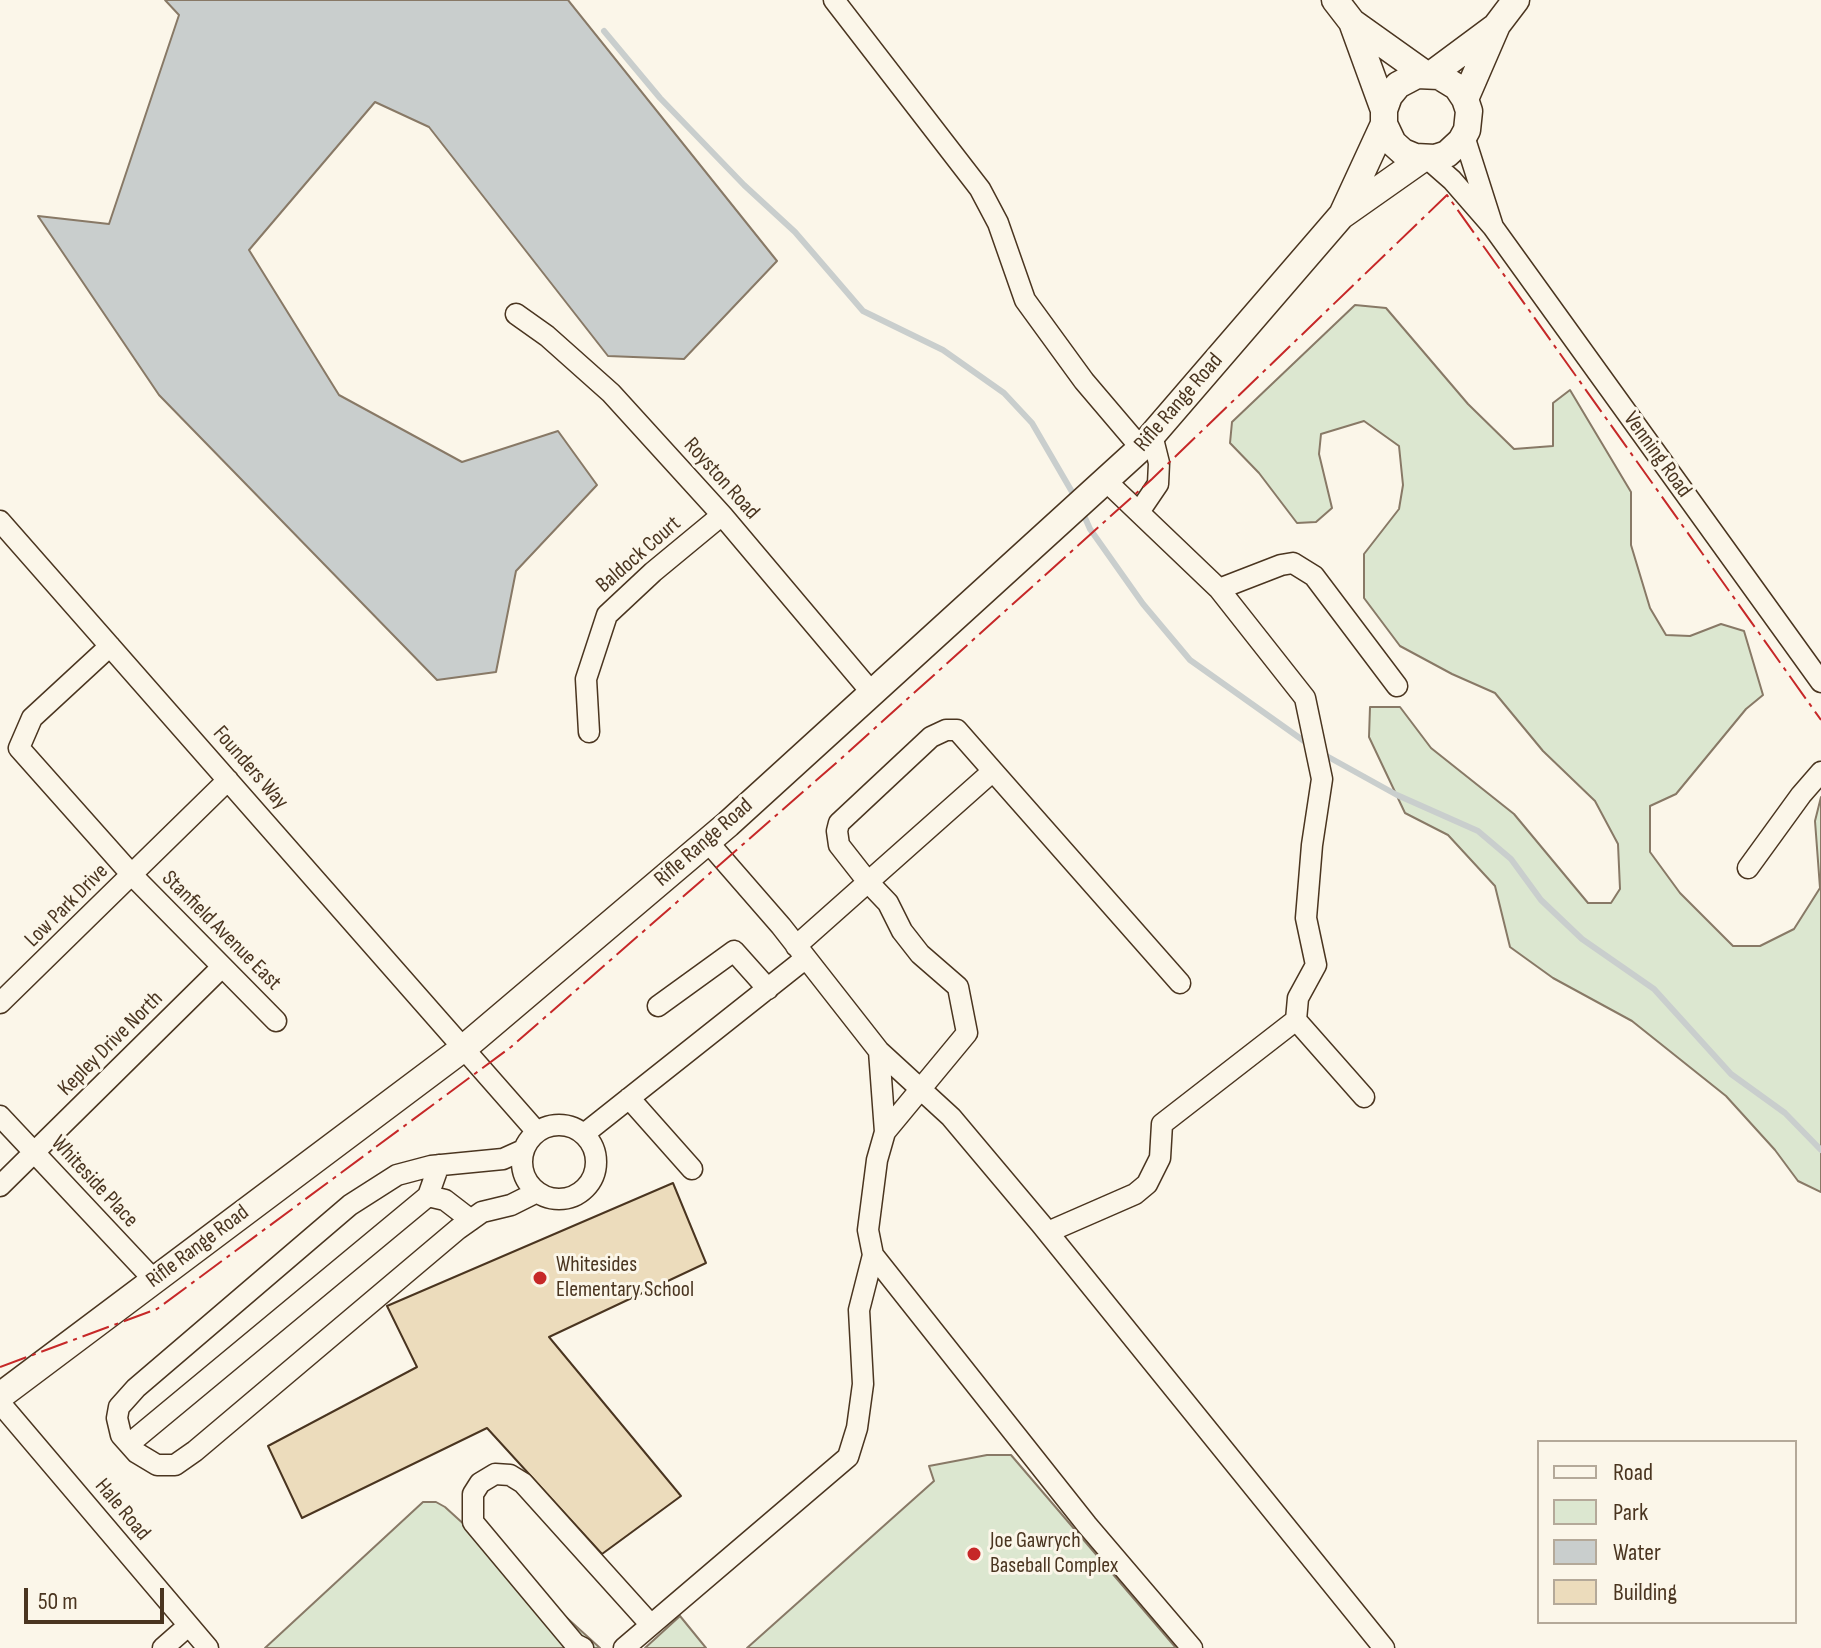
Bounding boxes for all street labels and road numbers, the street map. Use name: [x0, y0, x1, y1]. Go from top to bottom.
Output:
street label: Rifle Range Road: [1129, 348, 1229, 458]
street label: Venning Road: [1617, 407, 1697, 503]
street label: Royston Road: [678, 433, 764, 525]
street label: Baldock Court: [591, 511, 687, 599]
street label: Founders Way: [207, 721, 293, 815]
street label: Rifle Range Road: [649, 793, 759, 893]
street label: Low Park Drive: [20, 859, 114, 953]
street label: Stanfield Avenue East: [156, 866, 286, 996]
street label: Kepley Drive North: [53, 986, 169, 1102]
street label: Whiteside Place: [45, 1131, 143, 1233]
street label: Rifle Range Road: [141, 1200, 255, 1294]
street label: Hale Road: [89, 1474, 155, 1546]

